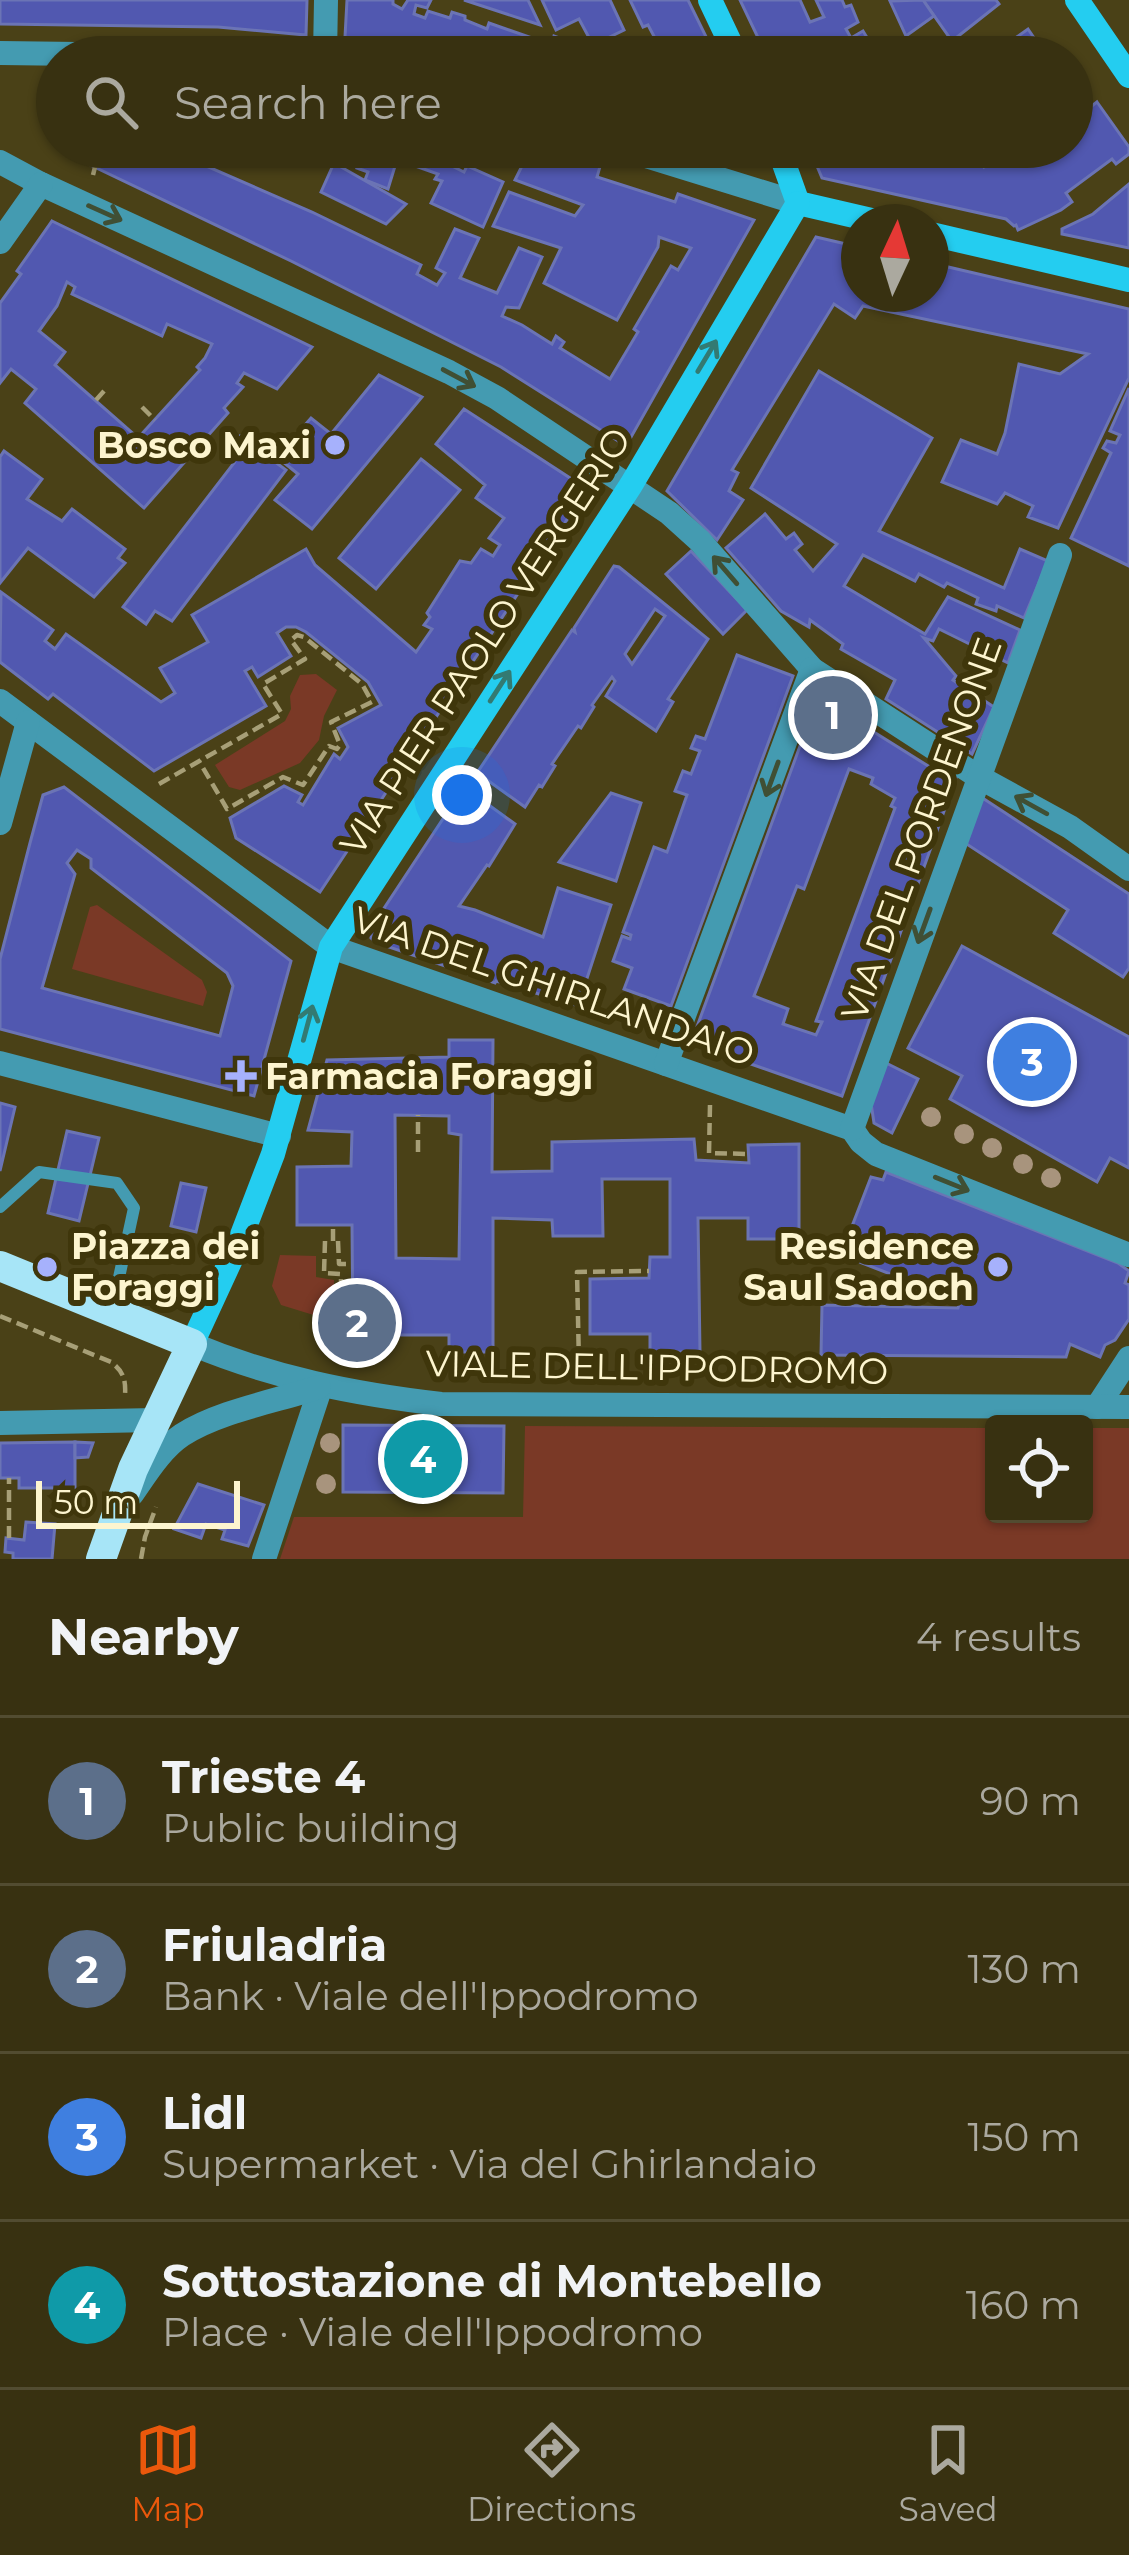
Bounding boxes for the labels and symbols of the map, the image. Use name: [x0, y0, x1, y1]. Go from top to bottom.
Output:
one-way arrow: [87, 203, 123, 225]
north arrow: [841, 204, 949, 312]
one-way arrow: [696, 339, 720, 374]
one-way arrow: [440, 367, 476, 390]
street label: VIA PIER PAOLO VERGERIO: [330, 419, 640, 863]
place label: Bosco Maxi: [97, 423, 311, 467]
marker: Bosco Maxi: [322, 432, 348, 458]
one-way arrow: [712, 555, 739, 586]
street label: VIA DEL PORDENONE: [831, 632, 1011, 1026]
one-way arrow: [487, 670, 512, 704]
pin: 1: [794, 670, 872, 760]
one-way arrow: [759, 760, 781, 797]
your location: [432, 765, 492, 825]
one-way arrow: [1014, 793, 1049, 816]
street label: VIA DEL GHIRLANDAIO: [347, 897, 761, 1075]
one-way arrow: [912, 906, 933, 943]
one-way arrow: [299, 1005, 321, 1043]
pin: 3: [993, 1017, 1071, 1107]
place label: Farmacia Foraggi: [265, 1054, 593, 1098]
marker: Farmacia Foraggi: [228, 1063, 254, 1089]
one-way arrow: [932, 1175, 969, 1196]
place label: Piazza dei Foraggi: [71, 1224, 260, 1309]
place label: Residence Saul Sadoch: [743, 1224, 974, 1309]
marker: Piazza dei Foraggi: [34, 1254, 60, 1280]
marker: Residence Saul Sadoch: [985, 1254, 1011, 1280]
pin: 2: [318, 1278, 396, 1368]
street label: VIALE DELL'IPPODROMO: [425, 1341, 889, 1393]
pin: 4: [384, 1414, 462, 1504]
scale bar: [36, 1475, 240, 1528]

